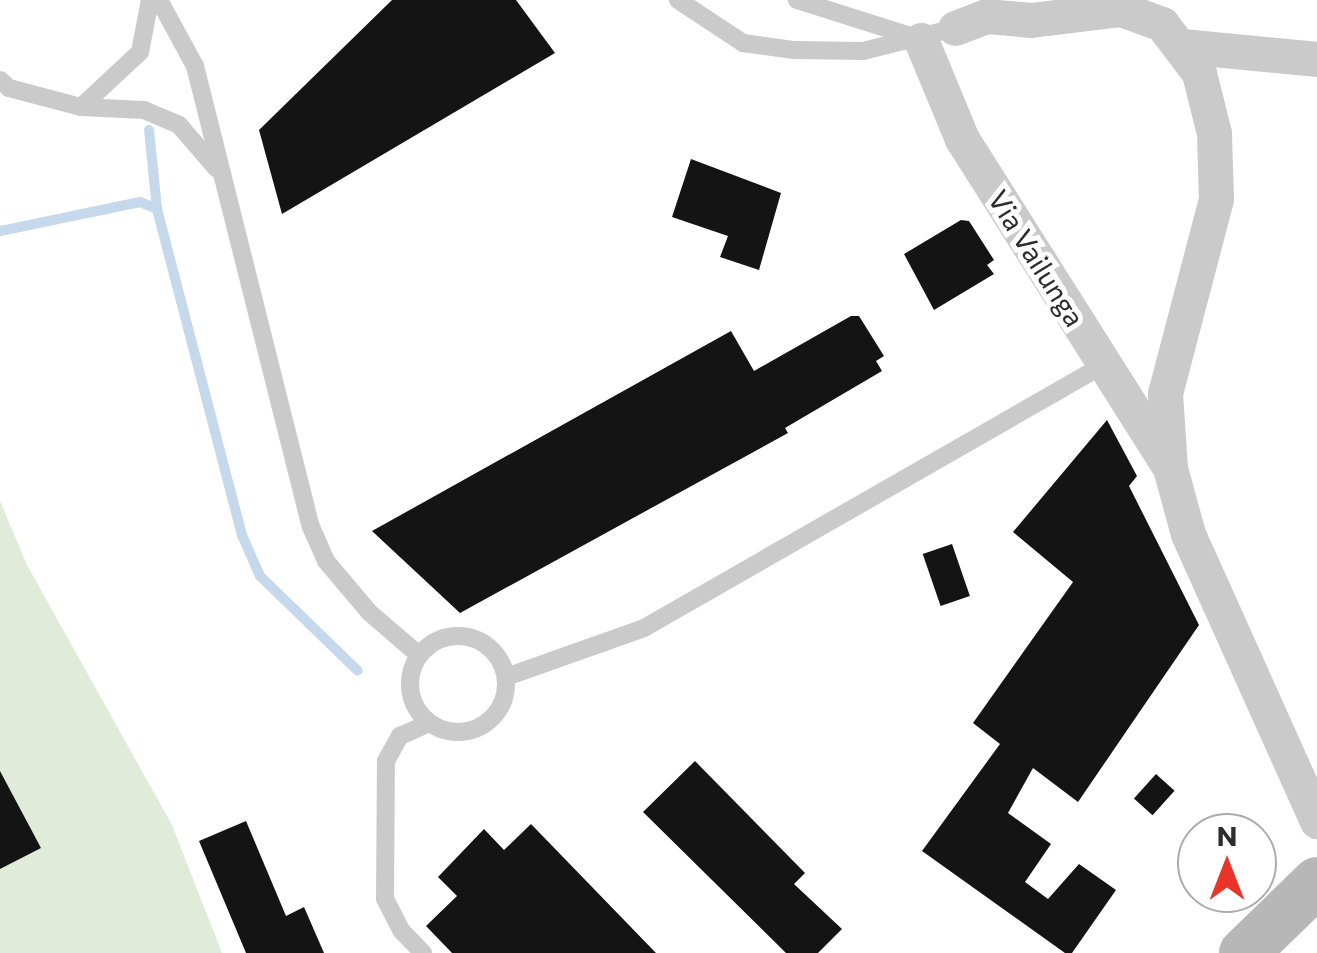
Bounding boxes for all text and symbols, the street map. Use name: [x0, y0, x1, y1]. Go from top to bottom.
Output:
street label: Via Vailunga: [982, 184, 1092, 332]
north arrow: [1177, 813, 1277, 913]
text: N: [1217, 818, 1238, 852]

